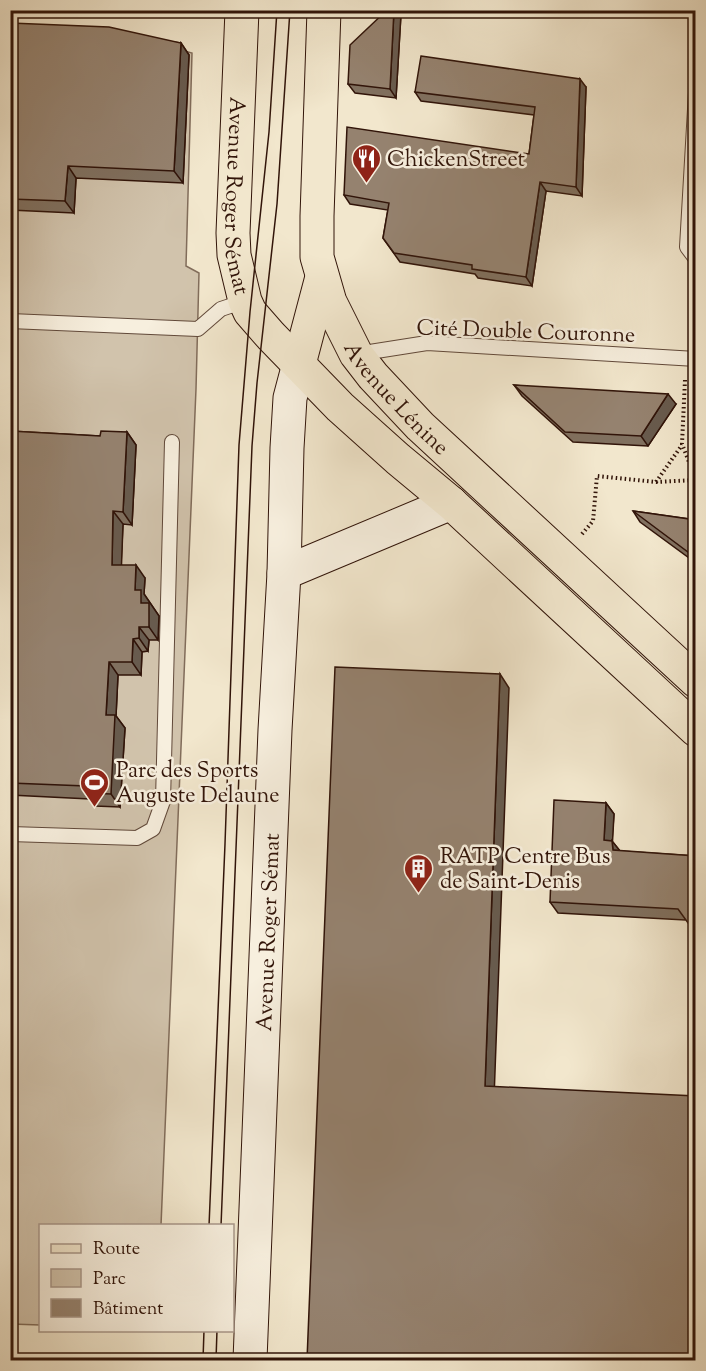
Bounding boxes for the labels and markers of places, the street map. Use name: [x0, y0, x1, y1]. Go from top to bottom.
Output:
restaurant icon: ChickenStreet: [350, 142, 382, 184]
place label: ChickenStreet: [387, 145, 526, 177]
place label: Parc des Sports Auguste Delaune: [116, 756, 280, 813]
sports icon: Parc des Sports Auguste Delaune: [79, 766, 111, 808]
place label: RATP Centre Bus de Saint-Denis: [440, 842, 610, 899]
building icon: RATP Centre Bus de Saint-Denis: [403, 852, 435, 894]

